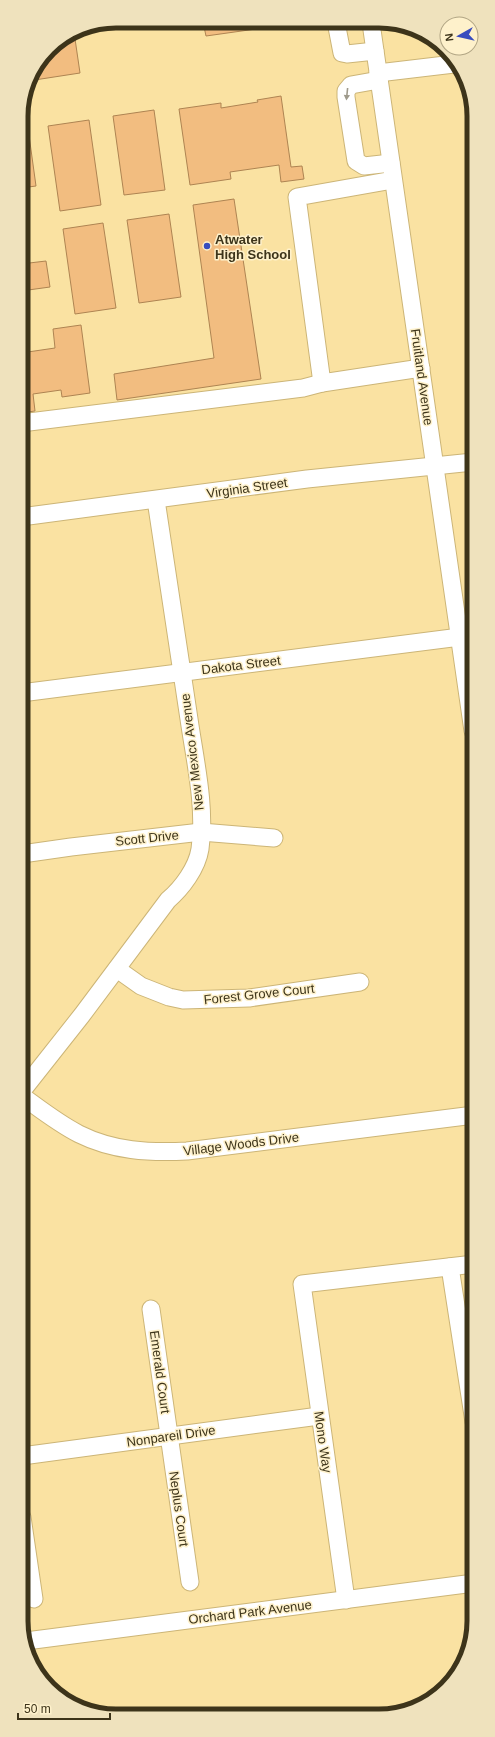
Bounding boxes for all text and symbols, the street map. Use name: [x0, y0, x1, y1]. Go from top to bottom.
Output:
north arrow: [439, 16, 479, 56]
text: N: [443, 33, 456, 42]
one-way arrow: [344, 87, 351, 100]
place label: Atwater High School: [215, 232, 291, 262]
marker: Atwater High School: [202, 241, 212, 251]
street label: Fruitland Avenue: [408, 328, 436, 426]
street label: Virginia Street: [206, 475, 289, 501]
street label: Dakota Street: [201, 653, 282, 677]
street label: New Mexico Avenue: [177, 693, 207, 811]
street label: Scott Drive: [115, 827, 179, 849]
street label: Forest Grove Court: [203, 981, 315, 1007]
street label: Village Woods Drive: [182, 1129, 300, 1159]
street label: Emerald Court: [147, 1329, 173, 1415]
street label: Mono Way: [311, 1410, 335, 1474]
street label: Nonpareil Drive: [126, 1422, 216, 1450]
street label: Neplus Court: [166, 1470, 192, 1548]
street label: Orchard Park Avenue: [188, 1597, 312, 1627]
scale bar: [18, 1695, 110, 1721]
text: 50 m: [24, 1702, 51, 1716]

